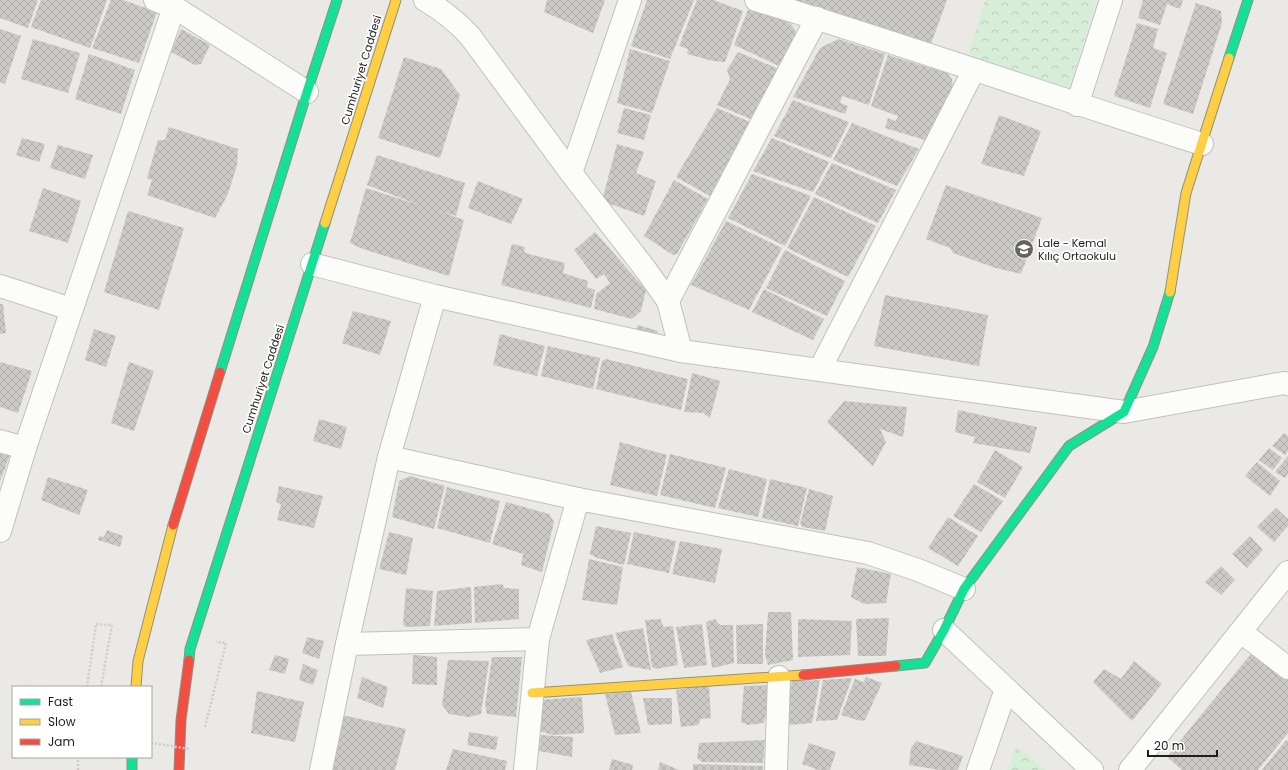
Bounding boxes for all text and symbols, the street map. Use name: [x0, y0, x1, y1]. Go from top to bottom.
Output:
street label: Cumhuriyet Caddesi: [337, 13, 385, 127]
place label: Lale - Kemal Kılıç Ortaokulu: [1038, 235, 1116, 264]
school or university icon: Lale - Kemal Kılıç Ortaokulu: [1013, 238, 1035, 260]
street label: Cumhuriyet Caddesi: [238, 322, 288, 436]
legend: [12, 686, 152, 758]
text: Fast: [48, 693, 73, 710]
text: Slow: [48, 713, 76, 730]
scale bar: [1148, 732, 1217, 758]
text: Jam: [48, 733, 75, 750]
text: 20 m: [1154, 737, 1184, 754]

